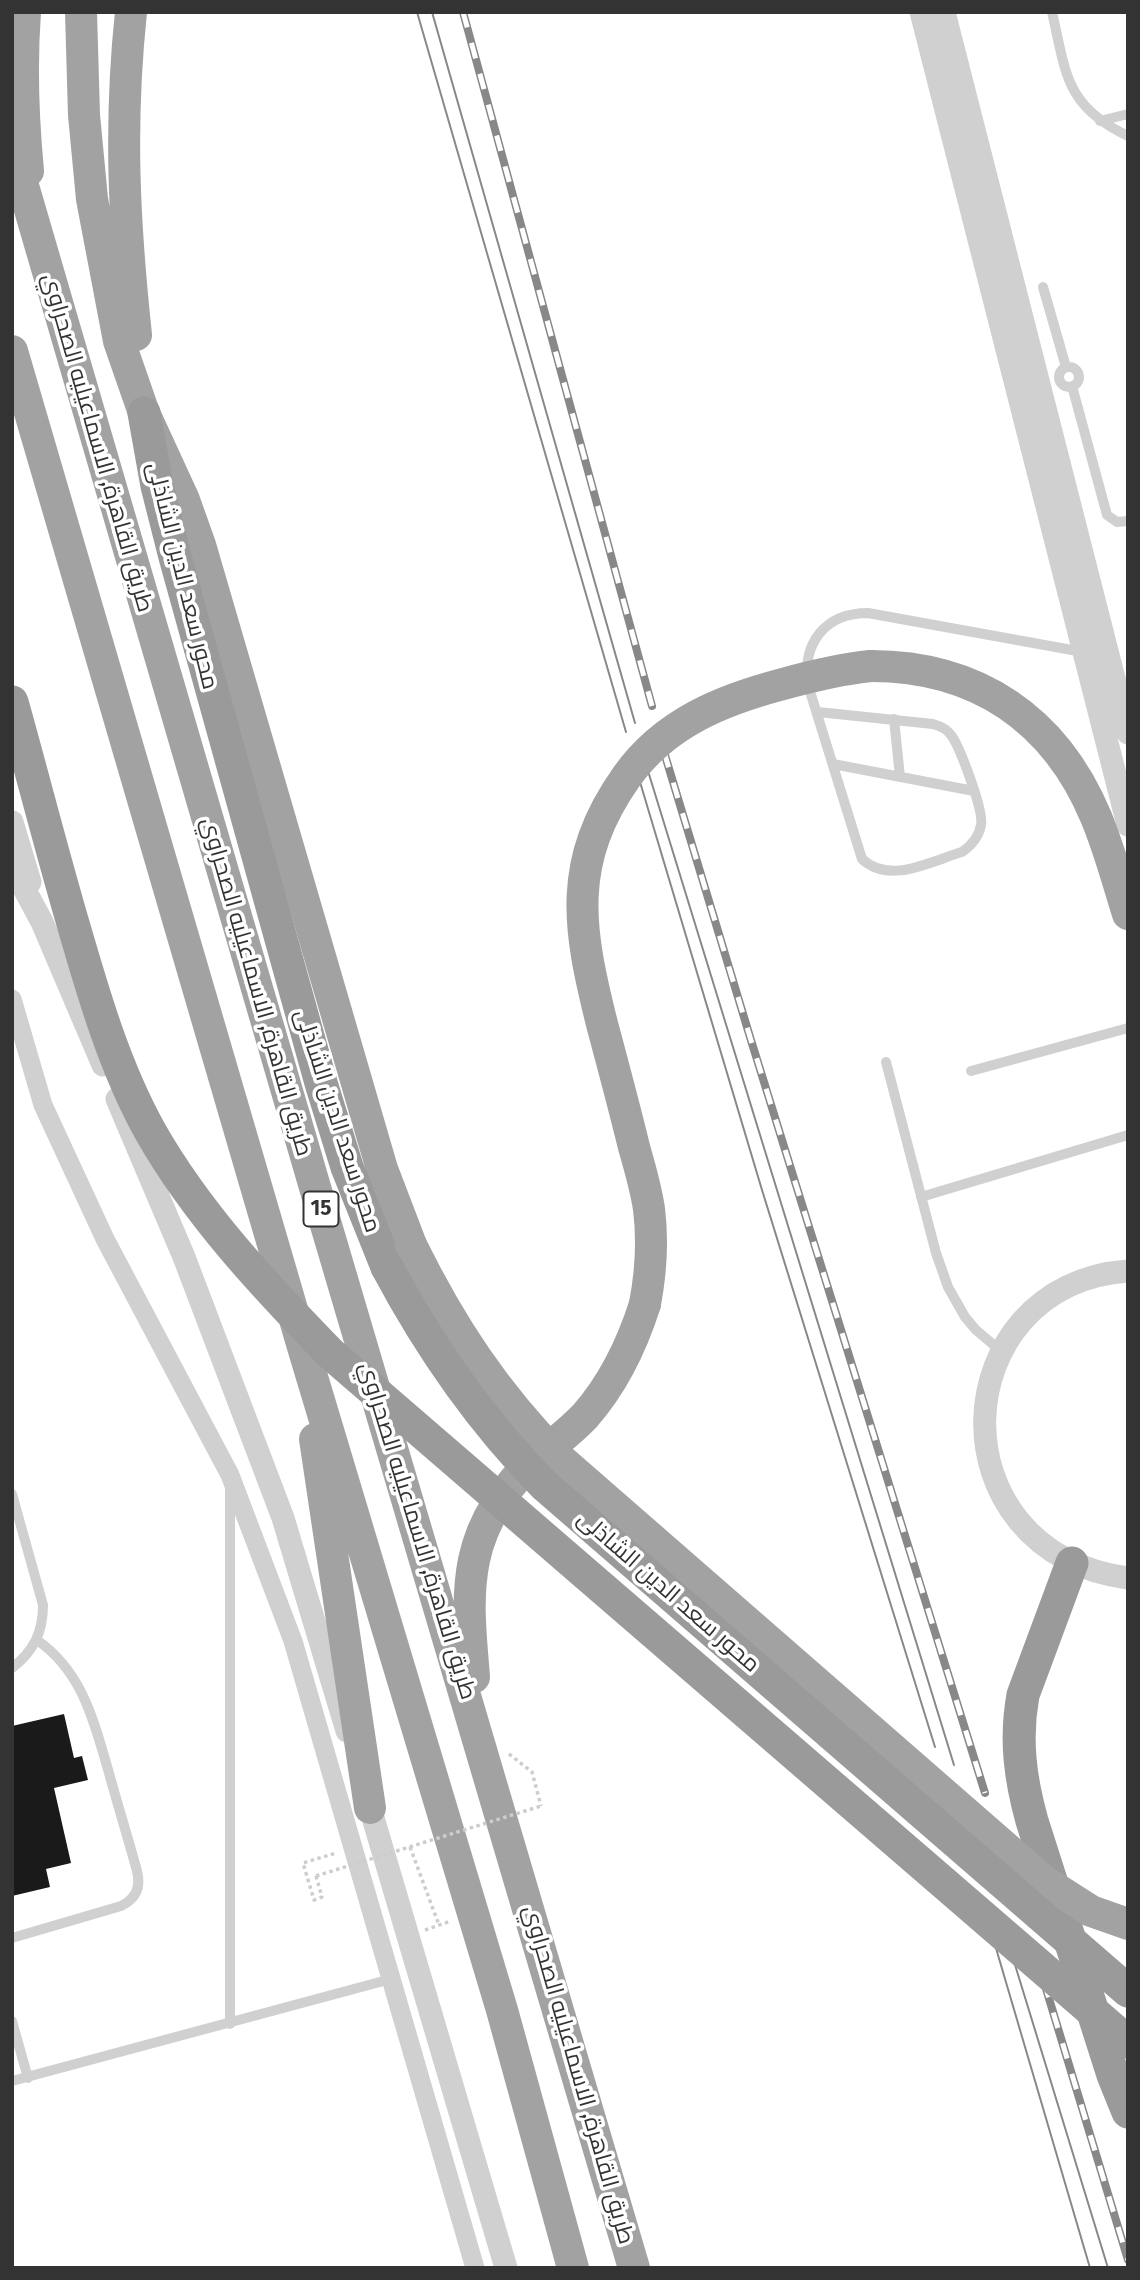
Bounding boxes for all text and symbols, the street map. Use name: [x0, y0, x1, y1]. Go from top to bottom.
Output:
street label: طريق القاهرة, الاسماعيليه الصحراوي: [35, 270, 159, 616]
street label: محور سعد الدين الشاذلى: [140, 460, 224, 692]
street label: طريق القاهرة, الاسماعيليه الصحراوي: [194, 814, 318, 1160]
street label: محور سعد الدين الشاذلى: [288, 1006, 386, 1236]
road number: 15: [304, 1192, 338, 1226]
street label: طريق القاهرة, الاسماعيليه الصحراوي: [352, 1359, 482, 1703]
street label: محور سعد الدين الشاذلى: [571, 1505, 765, 1679]
street label: طريق القاهرة, الاسماعيليه الصحراوي: [516, 1902, 640, 2248]

